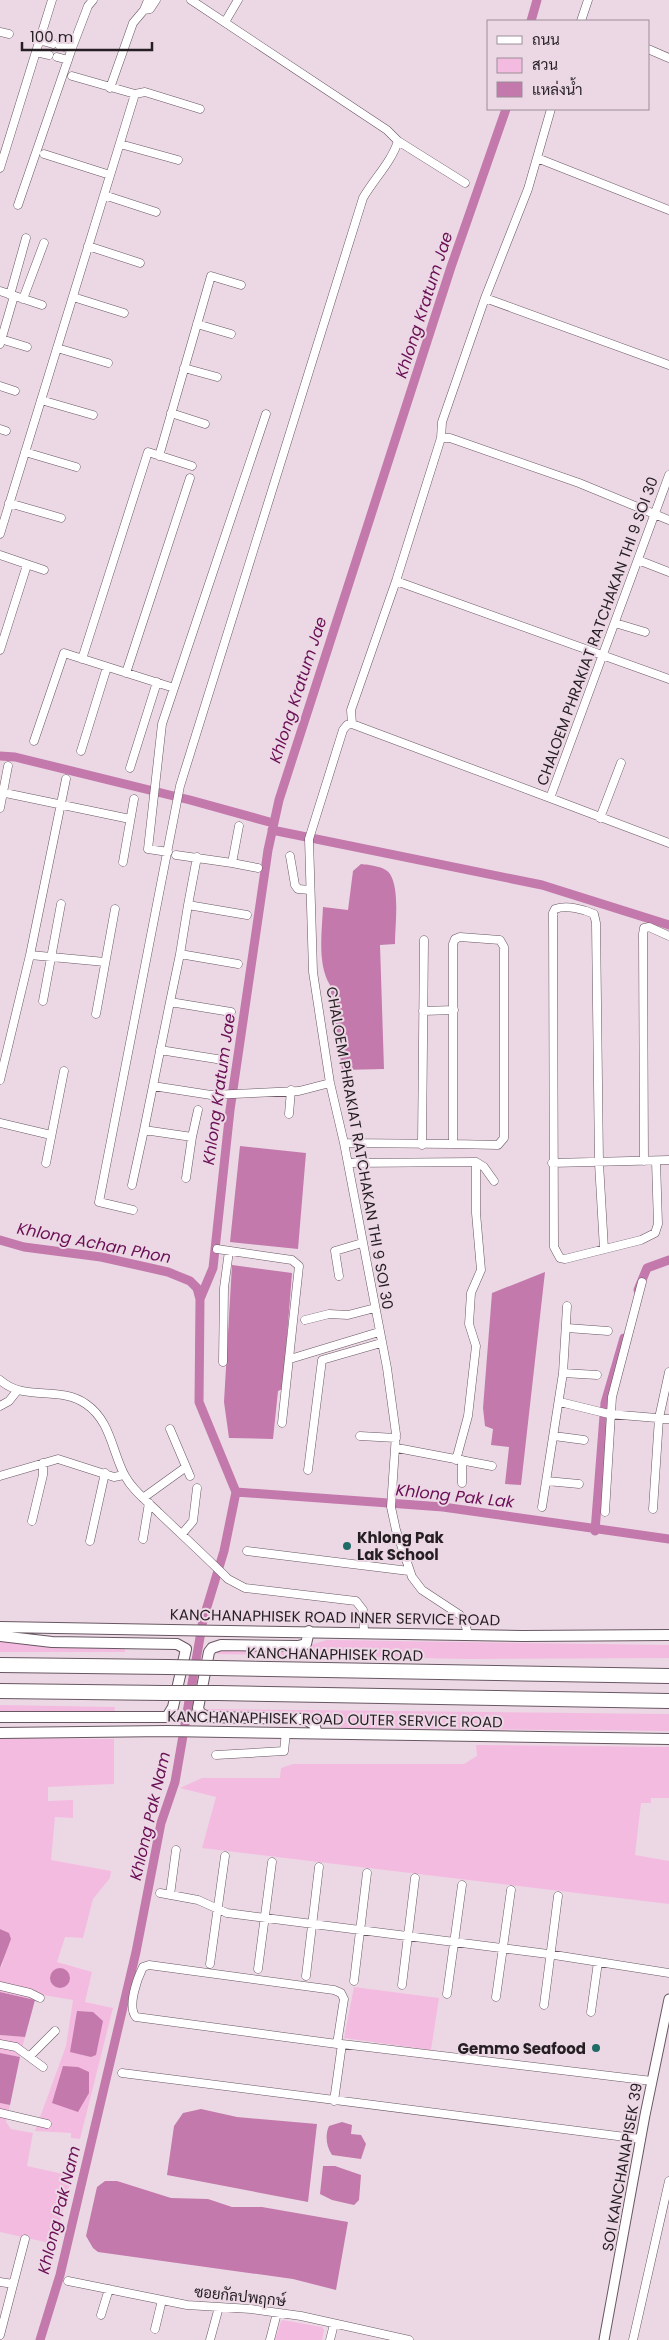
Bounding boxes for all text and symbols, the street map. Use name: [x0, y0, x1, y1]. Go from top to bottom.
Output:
scale bar: [22, 20, 152, 52]
legend: [487, 20, 649, 110]
text: 100 m: [30, 26, 73, 47]
text: ถนน: [532, 29, 560, 50]
text: สวน: [532, 54, 558, 75]
text: แหล่งน้ำ: [532, 77, 583, 100]
water label: Khlong Kratum Jae: [389, 229, 459, 381]
street label: CHALOEM PHRAKIAT RATCHAKAN THI 9 SOI 30: [531, 474, 663, 788]
water label: Khlong Kratum Jae: [263, 614, 333, 766]
street label: CHALOEM PHRAKIAT RATCHAKAN THI 9 SOI 30: [321, 985, 399, 1311]
water label: Khlong Kratum Jae: [197, 1012, 241, 1166]
water label: Khlong Achan Phon: [15, 1217, 173, 1269]
water label: Khlong Pak Lak: [395, 1478, 516, 1514]
place label: Khlong Pak Lak School: [357, 1527, 445, 1565]
marker: Khlong Pak Lak School: [341, 1540, 353, 1552]
street label: KANCHANAPHISEK ROAD INNER SERVICE ROAD: [170, 1604, 500, 1630]
street label: KANCHANAPHISEK ROAD: [247, 1642, 423, 1666]
street label: KANCHANAPHISEK ROAD OUTER SERVICE ROAD: [167, 1706, 503, 1732]
water label: Khlong Pak Nam: [124, 1749, 176, 1883]
place label: Gemmo Seafood: [457, 2038, 586, 2059]
marker: Gemmo Seafood: [590, 2042, 602, 2054]
street label: SOI KANCHANAPISEK 39: [597, 2081, 647, 2253]
water label: Khlong Pak Nam: [32, 2143, 86, 2277]
street label: ซอยกัลปพฤกษ์: [193, 2281, 288, 2311]

